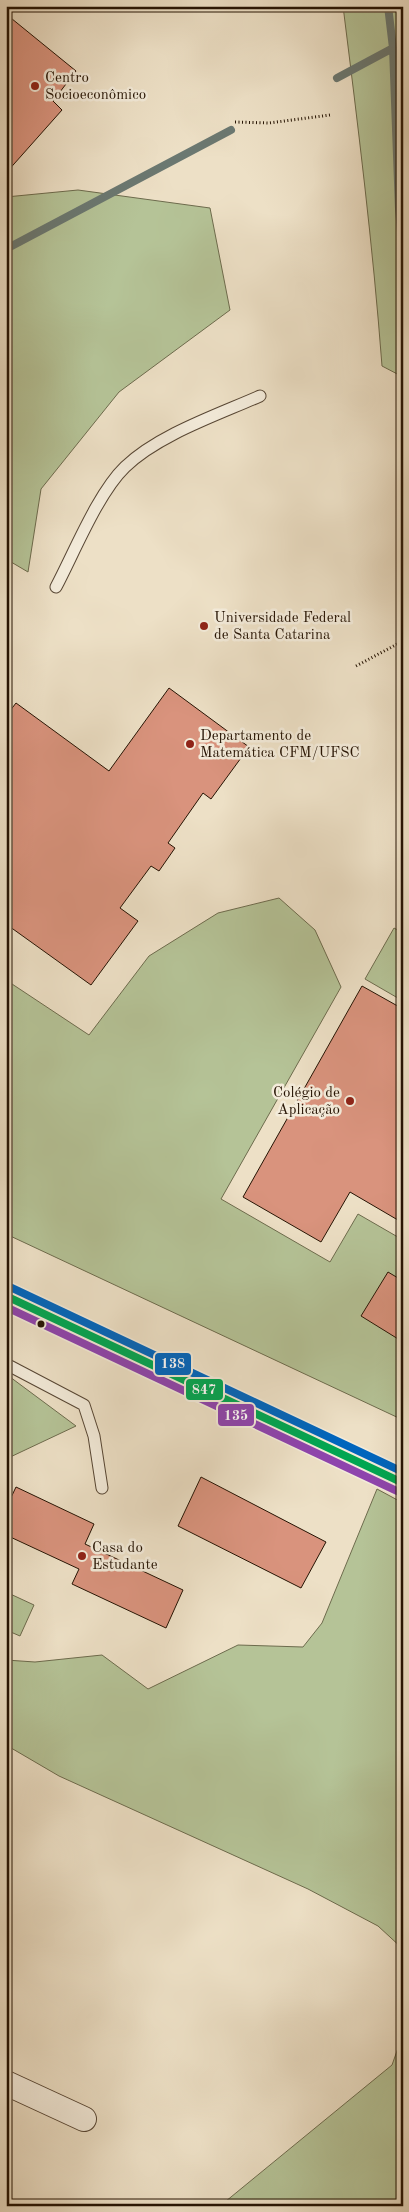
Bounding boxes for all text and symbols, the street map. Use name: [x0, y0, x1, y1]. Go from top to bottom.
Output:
place label: Centro Socioeconômico: [45, 71, 146, 103]
marker: Centro Socioeconômico: [29, 80, 41, 92]
place label: Universidade Federal de Santa Catarina: [214, 611, 351, 643]
marker: Universidade Federal de Santa Catarina: [198, 620, 210, 632]
place label: Departamento de Matemática CFM/UFSC: [200, 729, 360, 761]
marker: Departamento de Matemática CFM/UFSC: [184, 738, 196, 750]
place label: Colégio de Aplicação: [273, 1086, 340, 1118]
marker: Colégio de Aplicação: [344, 1095, 356, 1107]
unlabelled marker: [36, 1319, 46, 1329]
line badge: 138: [154, 1352, 192, 1376]
text: 138: [161, 1357, 185, 1371]
line badge: 847: [185, 1378, 224, 1401]
text: 847: [192, 1383, 216, 1397]
line badge: 135: [217, 1403, 255, 1427]
text: 135: [224, 1409, 248, 1423]
place label: Casa do Estudante: [92, 1541, 158, 1573]
marker: Casa do Estudante: [76, 1550, 88, 1562]

